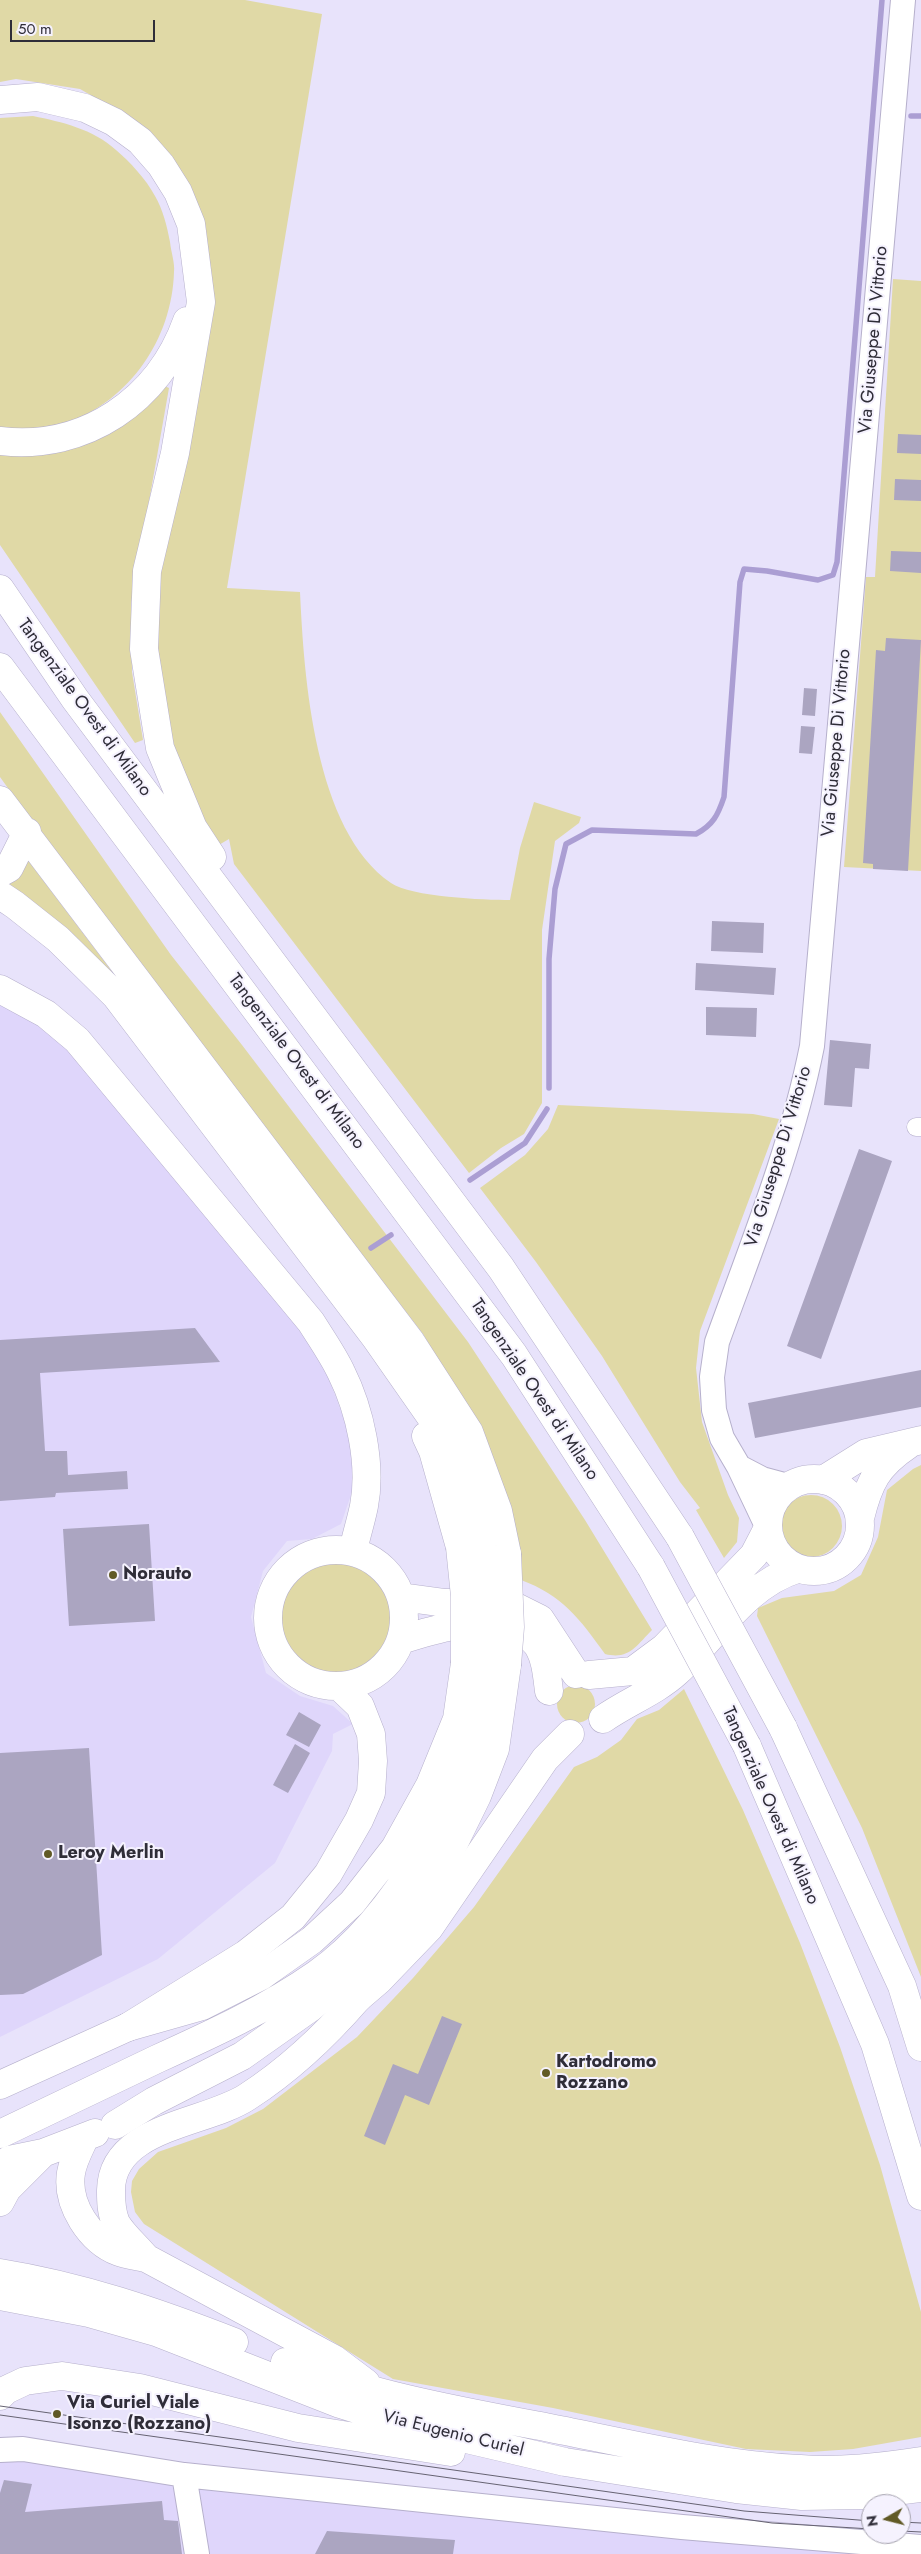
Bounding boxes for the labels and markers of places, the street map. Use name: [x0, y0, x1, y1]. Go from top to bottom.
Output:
place label: Norauto: [123, 1564, 192, 1586]
marker: Norauto: [107, 1569, 119, 1581]
place label: Leroy Merlin: [58, 1843, 164, 1865]
marker: Leroy Merlin: [42, 1848, 54, 1860]
place label: Kartodromo Rozzano: [556, 2052, 656, 2094]
marker: Kartodromo Rozzano: [540, 2067, 552, 2079]
place label: Via Curiel Viale Isonzo (Rozzano): [67, 2393, 211, 2436]
marker: Via Curiel Viale Isonzo (Rozzano): [51, 2408, 63, 2420]

